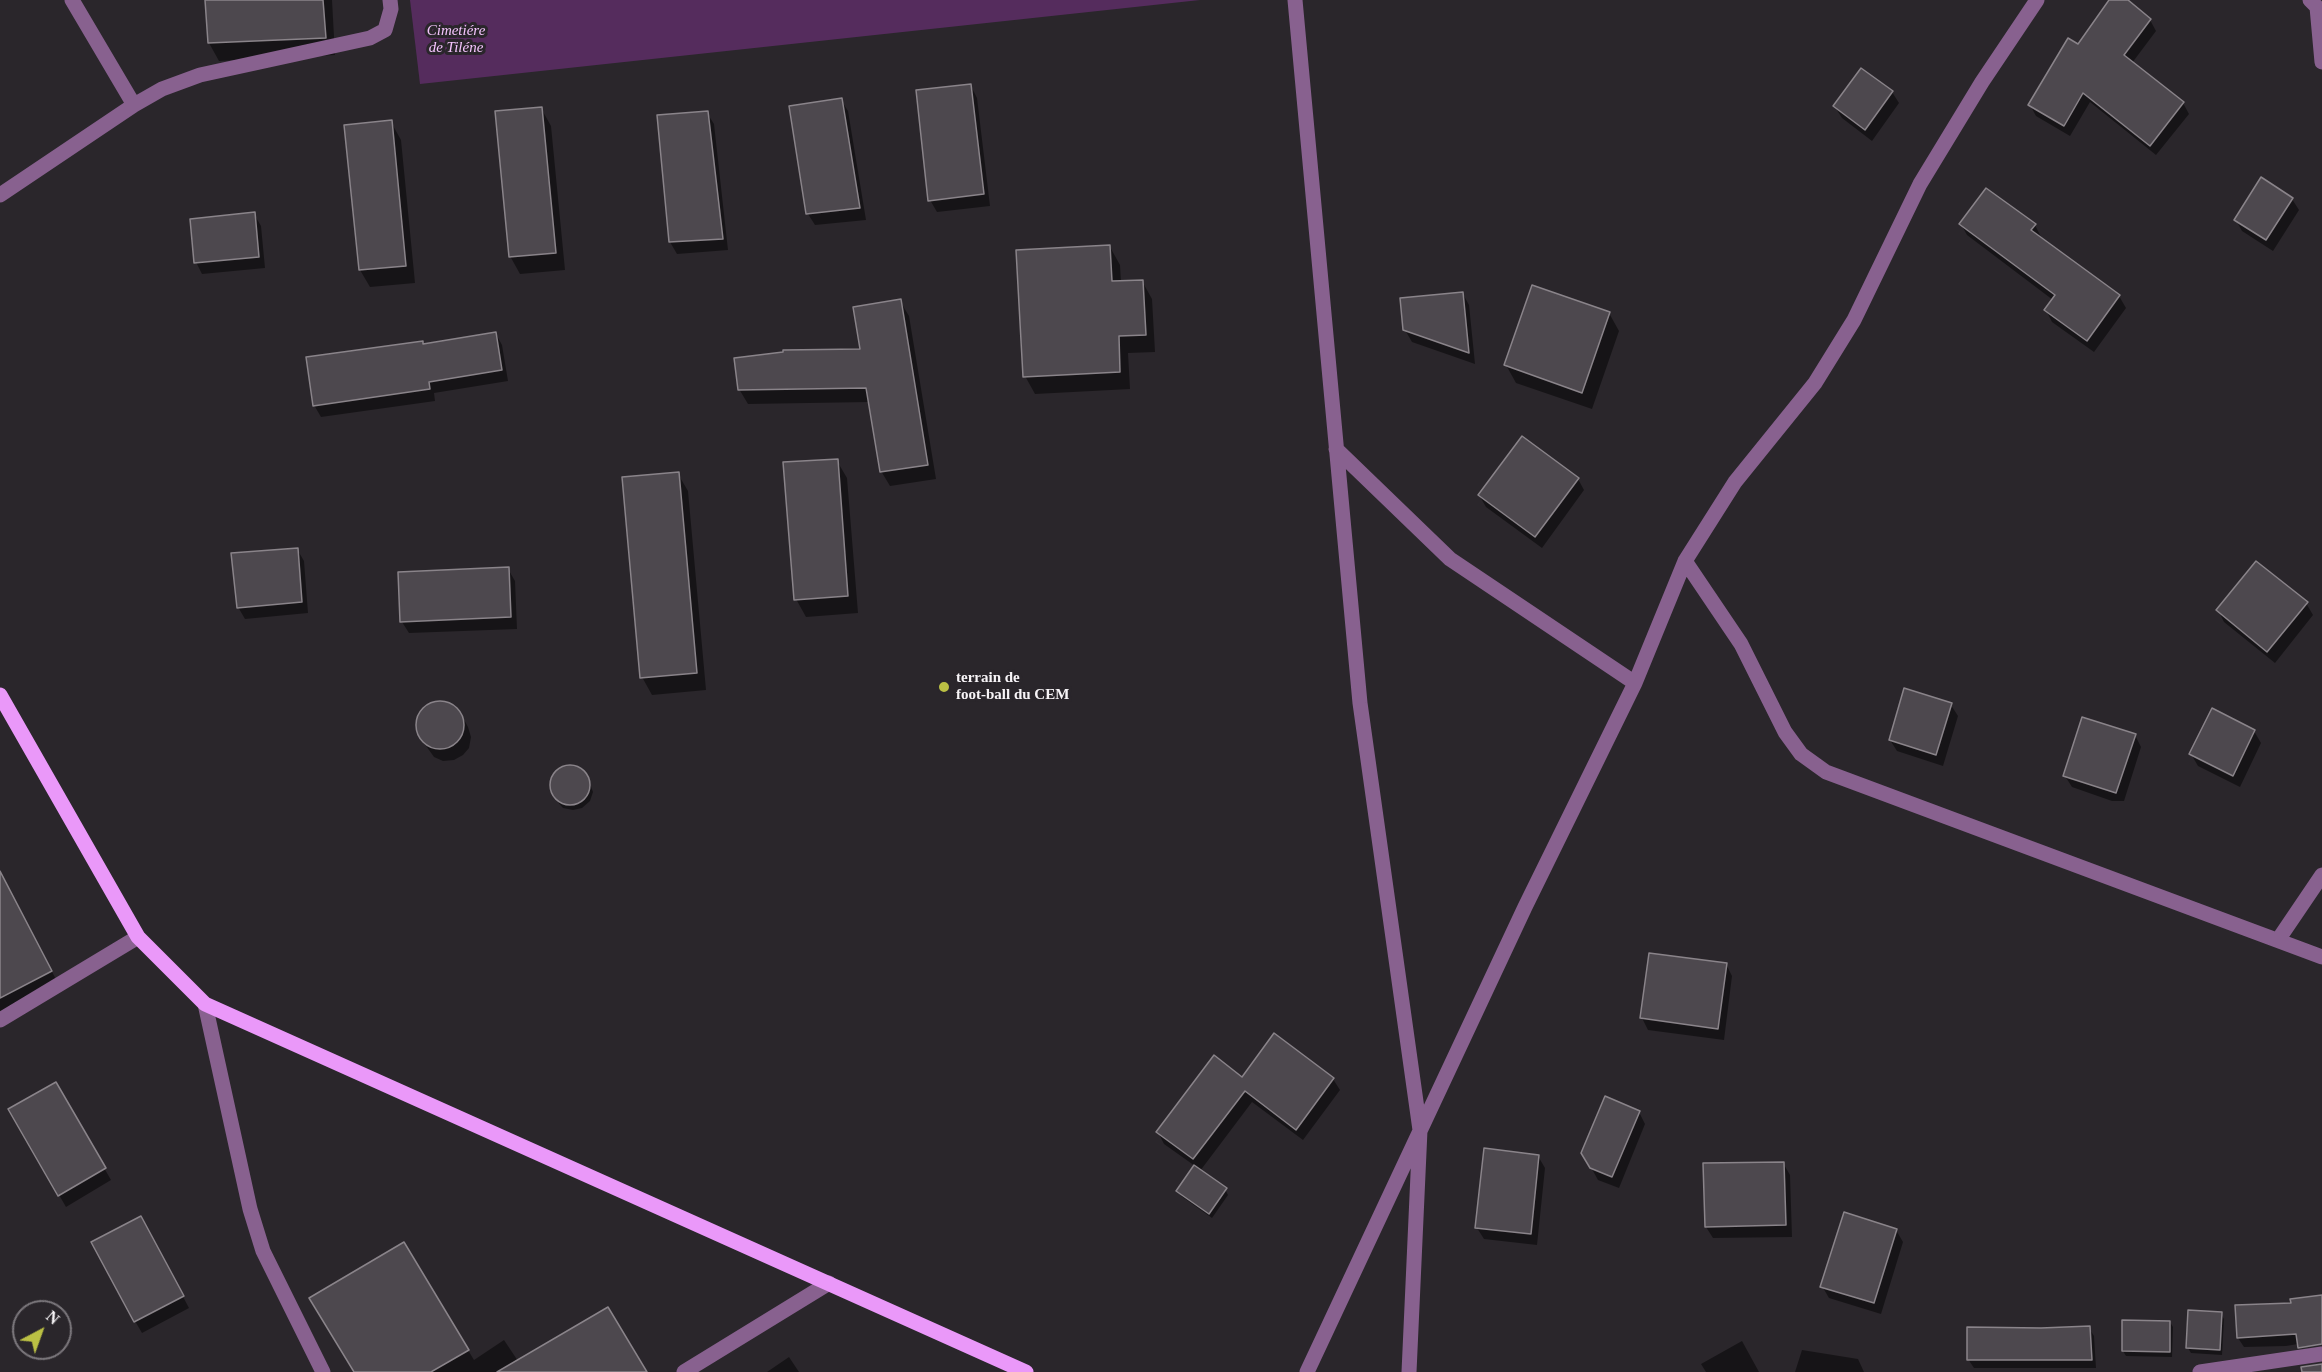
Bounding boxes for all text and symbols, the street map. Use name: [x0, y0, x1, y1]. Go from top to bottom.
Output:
park label: Cimetiére de Tiléne: [427, 22, 485, 57]
place label: terrain de foot-ball du CEM: [956, 669, 1069, 704]
marker: terrain de foot-ball du CEM: [937, 680, 951, 694]
north arrow: [12, 1300, 72, 1360]
text: N: [43, 1307, 63, 1328]

